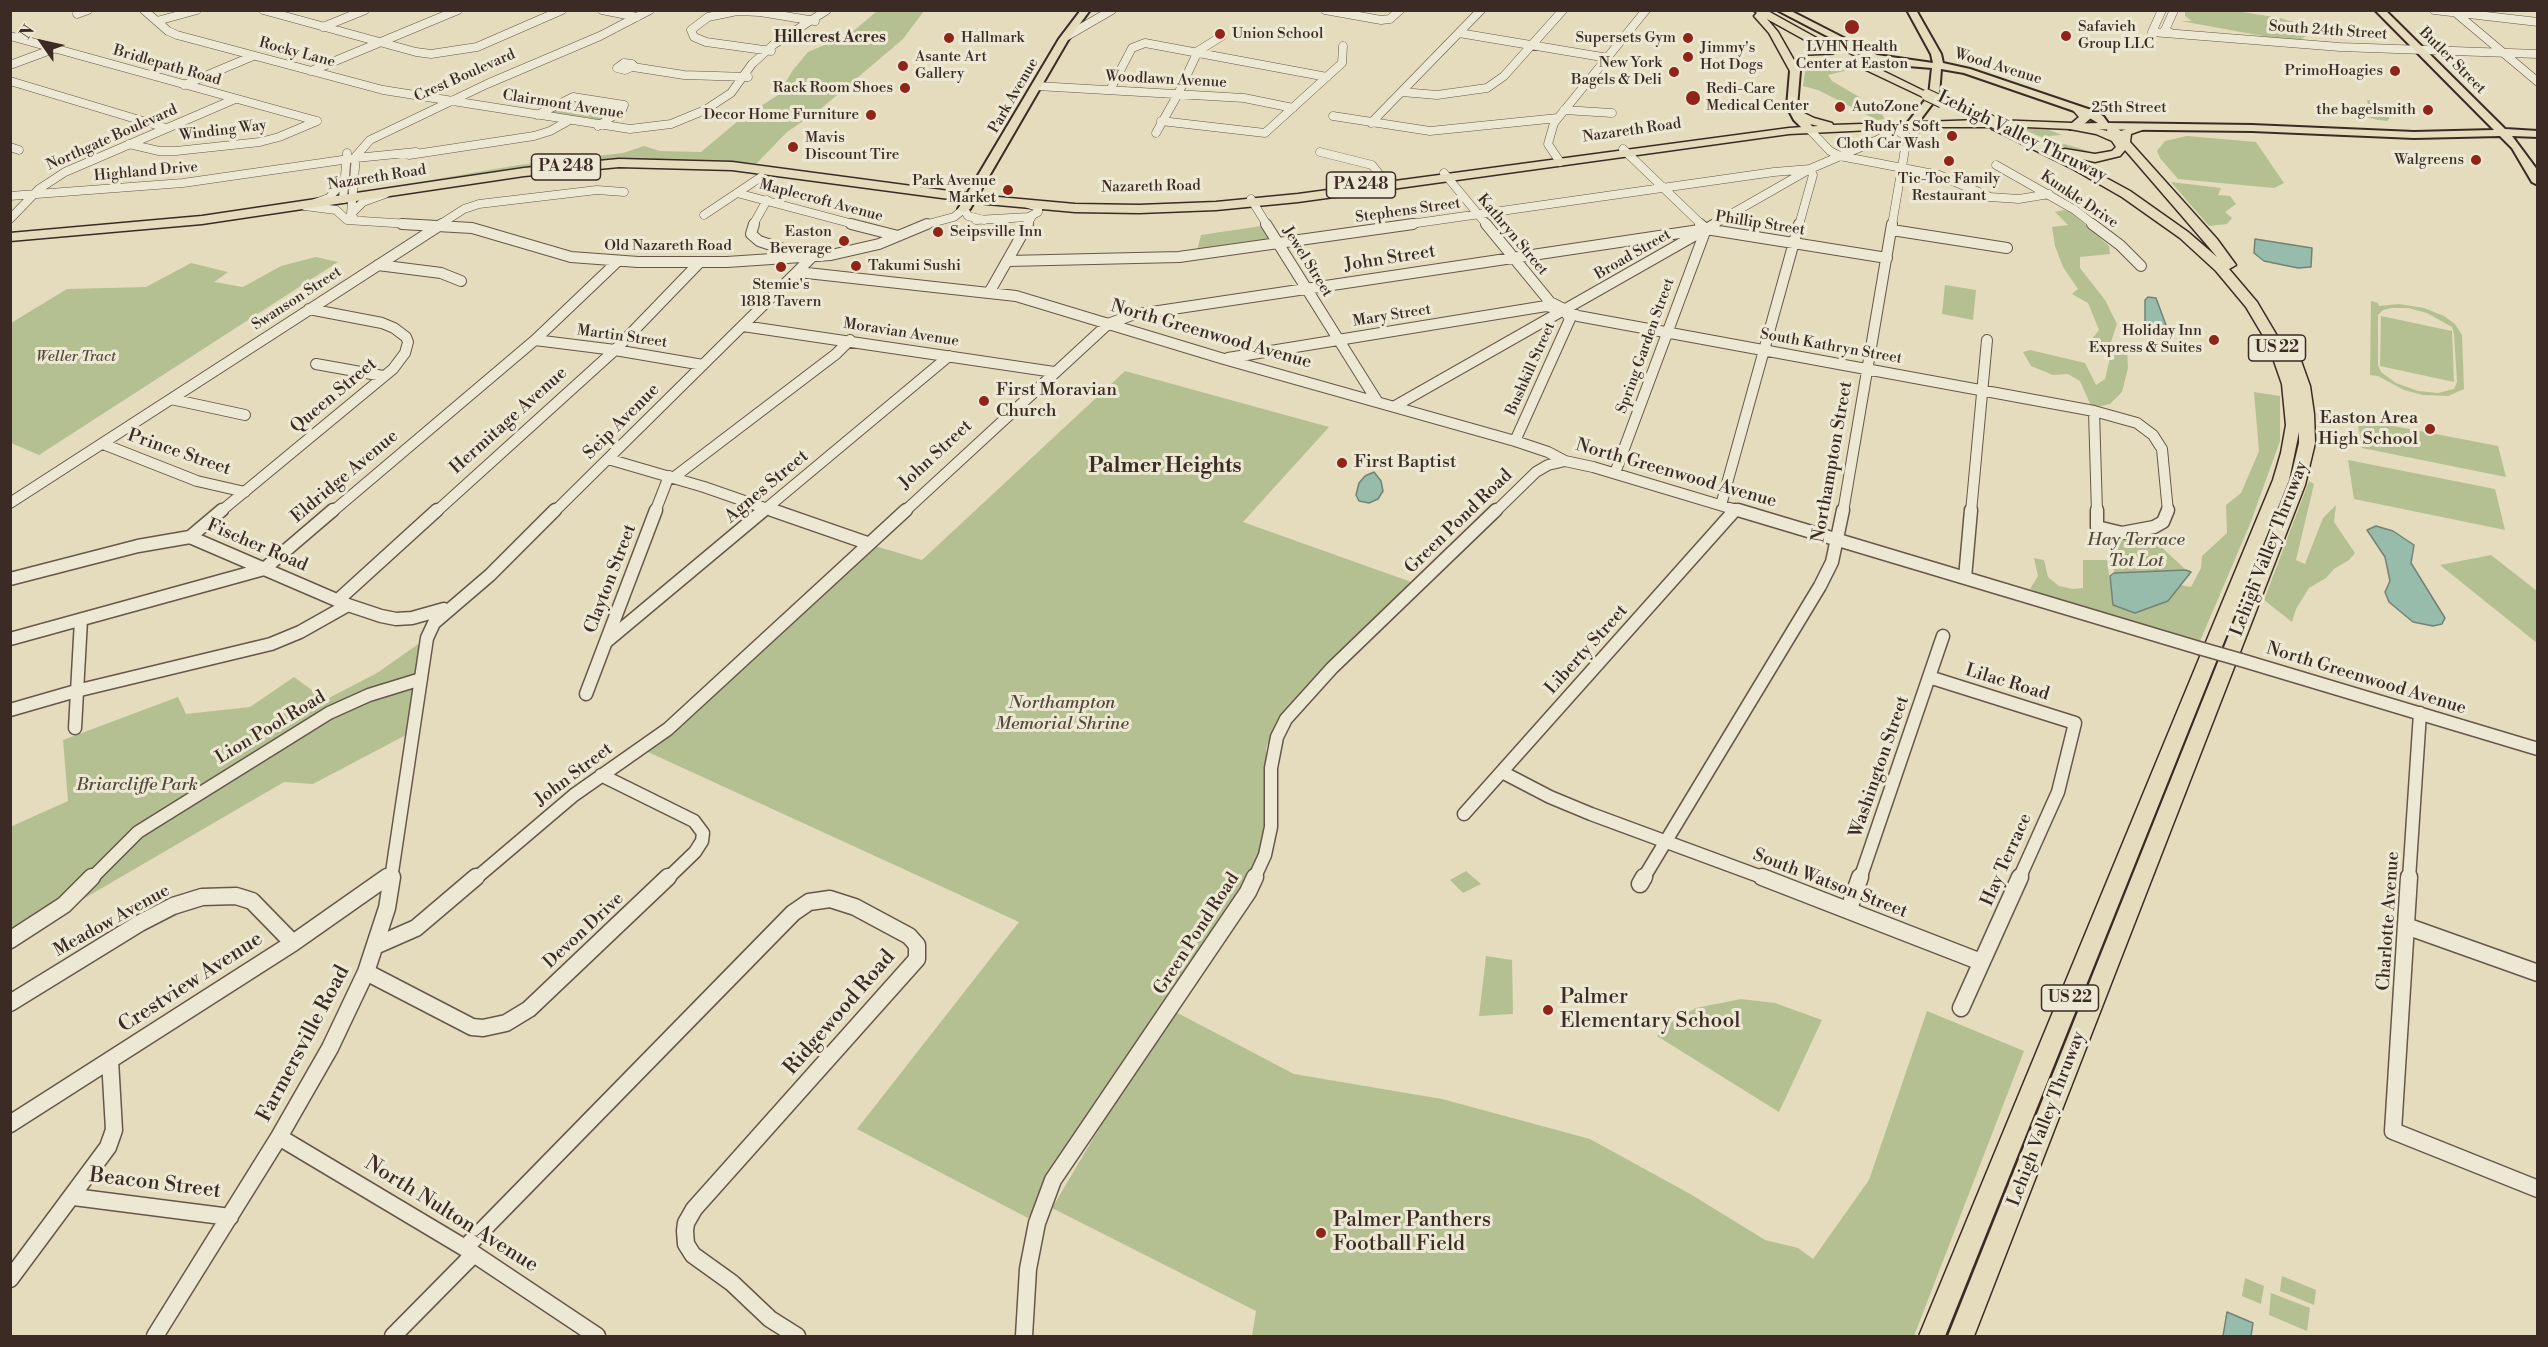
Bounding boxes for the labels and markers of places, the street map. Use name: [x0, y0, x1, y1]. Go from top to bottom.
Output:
marker: LVHN Health Center at Easton: [1843, 18, 1861, 36]
place label: Safavieh Group LLC: [2078, 18, 2154, 53]
place label: Union School: [1232, 25, 1323, 43]
marker: Union School: [1213, 27, 1227, 41]
place label: Hallmark: [961, 29, 1024, 47]
place label: Supersets Gym: [1576, 29, 1676, 47]
marker: Safavieh Group LLC: [2059, 29, 2073, 43]
marker: Hallmark: [942, 31, 956, 45]
marker: Supersets Gym: [1681, 31, 1695, 45]
place label: LVHN Health Center at Easton: [1796, 38, 1908, 73]
place label: Jimmy's Hot Dogs: [1700, 39, 1763, 74]
place label: Asante Art Gallery: [915, 48, 987, 83]
marker: Jimmy's Hot Dogs: [1681, 50, 1695, 64]
place label: New York Bagels & Deli: [1571, 54, 1662, 89]
marker: Asante Art Gallery: [896, 59, 910, 73]
place label: PrimoHoagies: [2285, 62, 2383, 80]
marker: PrimoHoagies: [2388, 64, 2402, 78]
marker: New York Bagels & Deli: [1667, 65, 1681, 79]
place label: Rack Room Shoes: [773, 79, 893, 97]
place label: Redi-Care Medical Center: [1706, 80, 1809, 115]
marker: Rack Room Shoes: [898, 81, 912, 95]
marker: Redi-Care Medical Center: [1684, 89, 1702, 107]
place label: AutoZone: [1852, 98, 1919, 116]
marker: AutoZone: [1833, 100, 1847, 114]
place label: the bagelsmith: [2316, 101, 2416, 119]
marker: the bagelsmith: [2421, 103, 2435, 117]
place label: Decor Home Furniture: [703, 106, 859, 124]
marker: Decor Home Furniture: [864, 108, 878, 122]
place label: Rudy's Soft Cloth Car Wash: [1836, 118, 1940, 153]
place label: Mavis Discount Tire: [805, 129, 899, 164]
marker: Rudy's Soft Cloth Car Wash: [1945, 129, 1959, 143]
marker: Mavis Discount Tire: [786, 140, 800, 154]
place label: Walgreens: [2394, 151, 2464, 169]
marker: Walgreens: [2469, 153, 2483, 167]
marker: Tic-Toc Family Restaurant: [1942, 154, 1956, 168]
place label: Tic-Toc Family Restaurant: [1898, 170, 2000, 205]
place label: Park Avenue Market: [912, 172, 996, 207]
marker: Park Avenue Market: [1001, 183, 1015, 197]
place label: Easton Beverage: [770, 223, 832, 258]
place label: Seipsville Inn: [950, 223, 1042, 241]
marker: Seipsville Inn: [931, 225, 945, 239]
marker: Easton Beverage: [837, 234, 851, 248]
place label: Takumi Sushi: [868, 257, 961, 275]
marker: Takumi Sushi: [849, 259, 863, 273]
marker: Stemie's 1818 Tavern: [774, 260, 788, 274]
place label: Stemie's 1818 Tavern: [740, 276, 822, 311]
place label: Holiday Inn Express & Suites: [2089, 322, 2202, 357]
marker: Holiday Inn Express & Suites: [2207, 333, 2221, 347]
place label: First Moravian Church: [996, 380, 1117, 422]
marker: First Moravian Church: [977, 394, 991, 408]
place label: Easton Area High School: [2318, 408, 2418, 450]
marker: Easton Area High School: [2423, 422, 2437, 436]
place label: First Baptist: [1354, 452, 1456, 474]
marker: First Baptist: [1335, 456, 1349, 470]
place label: Palmer Elementary School: [1560, 985, 1740, 1035]
marker: Palmer Elementary School: [1541, 1003, 1555, 1017]
place label: Palmer Panthers Football Field: [1333, 1208, 1491, 1258]
marker: Palmer Panthers Football Field: [1314, 1226, 1328, 1240]

